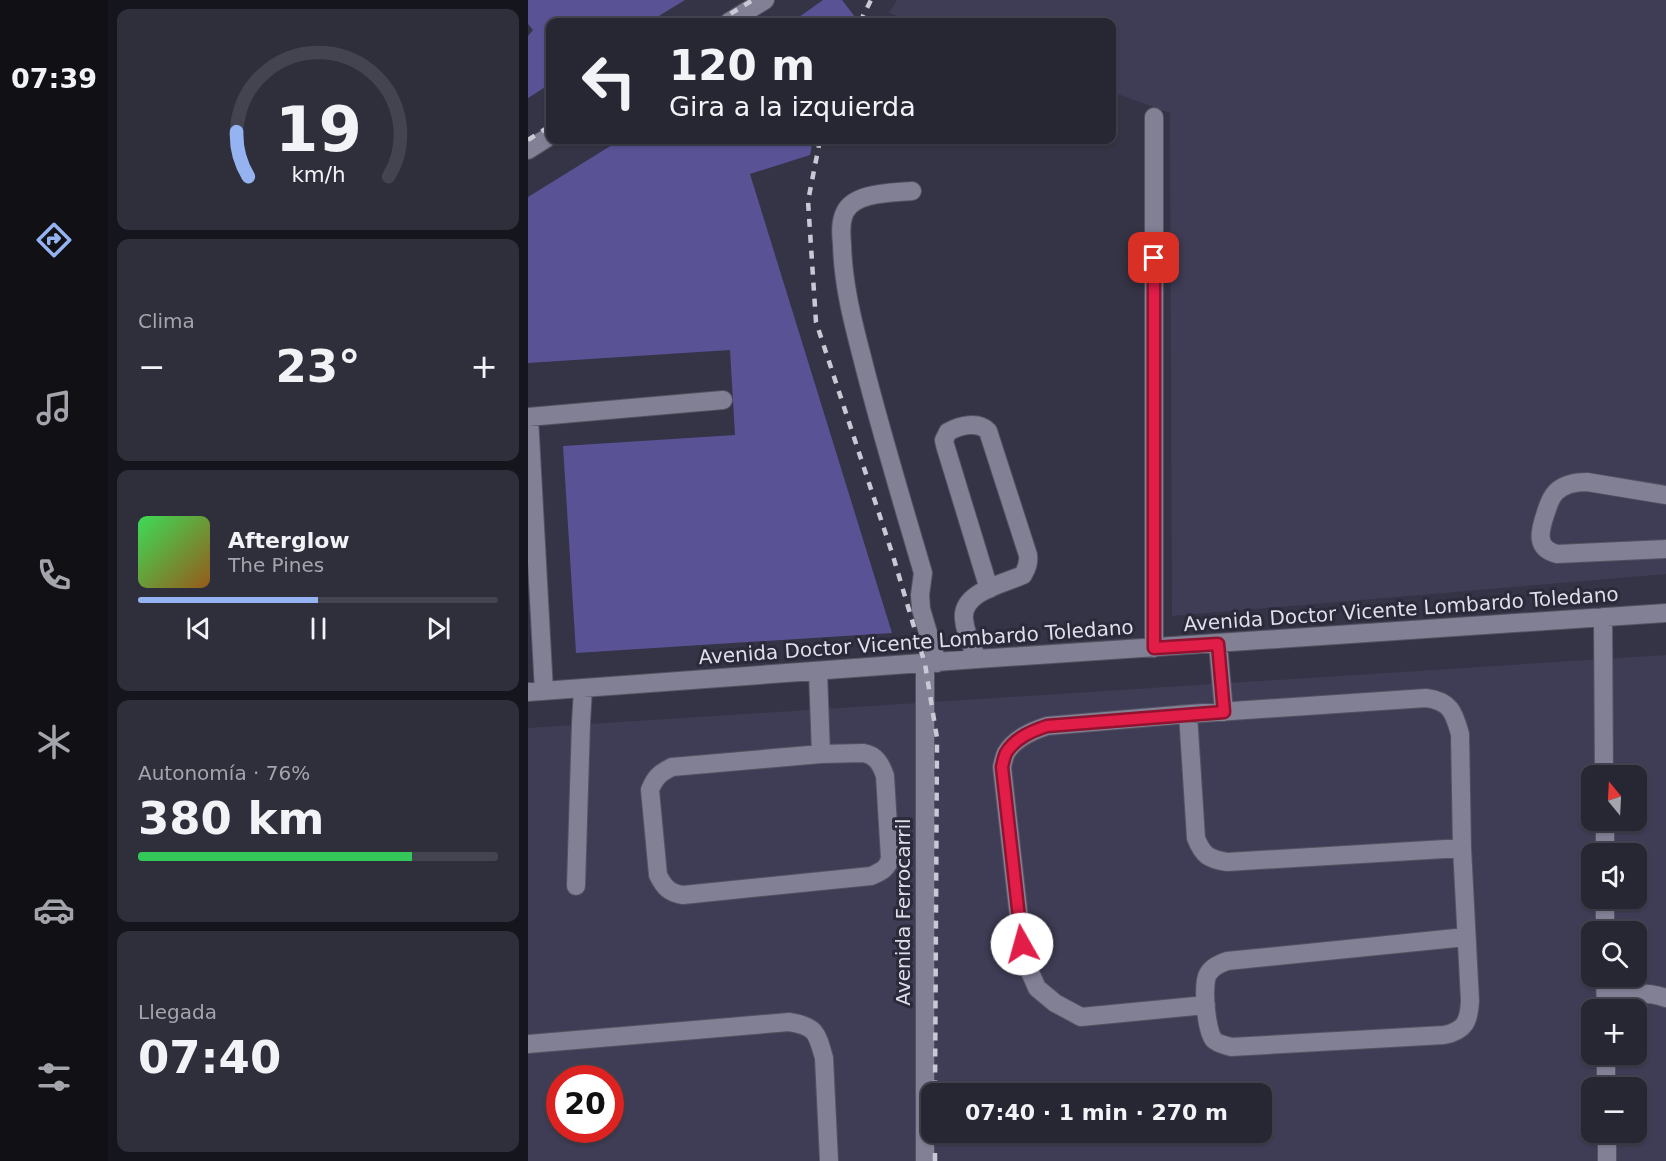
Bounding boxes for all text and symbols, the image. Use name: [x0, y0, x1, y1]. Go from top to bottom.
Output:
text: 120 m: [669, 41, 815, 90]
icon: left: [570, 42, 648, 120]
text: 07:39: [11, 63, 97, 94]
text: Gira a la izquierda: [669, 91, 916, 122]
text: 19: [275, 93, 361, 166]
text: km/h: [291, 162, 345, 187]
icon: directions: [33, 219, 75, 261]
pin: [1128, 232, 1179, 283]
icon: arrive: [1137, 241, 1170, 274]
text: Clima: [138, 309, 195, 333]
text: 23°: [275, 340, 361, 393]
text: −: [138, 347, 166, 386]
text: +: [470, 347, 498, 386]
icon: music: [33, 387, 75, 429]
text: Afterglow: [228, 528, 350, 553]
text: The Pines: [228, 553, 324, 577]
icon: phone: [33, 554, 75, 596]
street label: Avenida Doctor Vicente Lombardo Toledano: [1183, 582, 1619, 636]
icon: previous: [182, 612, 215, 645]
icon: pause: [302, 612, 335, 645]
icon: next: [422, 612, 455, 645]
street label: Avenida Doctor Vicente Lombardo Toledano: [698, 615, 1134, 669]
icon: climate: [33, 721, 75, 763]
text: Autonomía · 76%: [138, 761, 310, 785]
north arrow: [1581, 765, 1647, 831]
map controls: [1581, 765, 1647, 1143]
text: 380 km: [138, 792, 324, 845]
street label: Avenida Ferrocarril: [891, 818, 915, 1006]
button: sound: [1581, 843, 1647, 909]
icon: car: [33, 889, 75, 931]
position arrow: [990, 912, 1054, 976]
button: search: [1581, 921, 1647, 987]
button: +: [1581, 999, 1647, 1065]
text: Llegada: [138, 1000, 217, 1024]
text: 07:40: [138, 1031, 281, 1084]
icon: filters: [33, 1056, 75, 1098]
speed limit sign: 20: [546, 1065, 624, 1143]
button: −: [1581, 1077, 1647, 1143]
text: 07:40 · 1 min · 270 m: [965, 1100, 1228, 1125]

